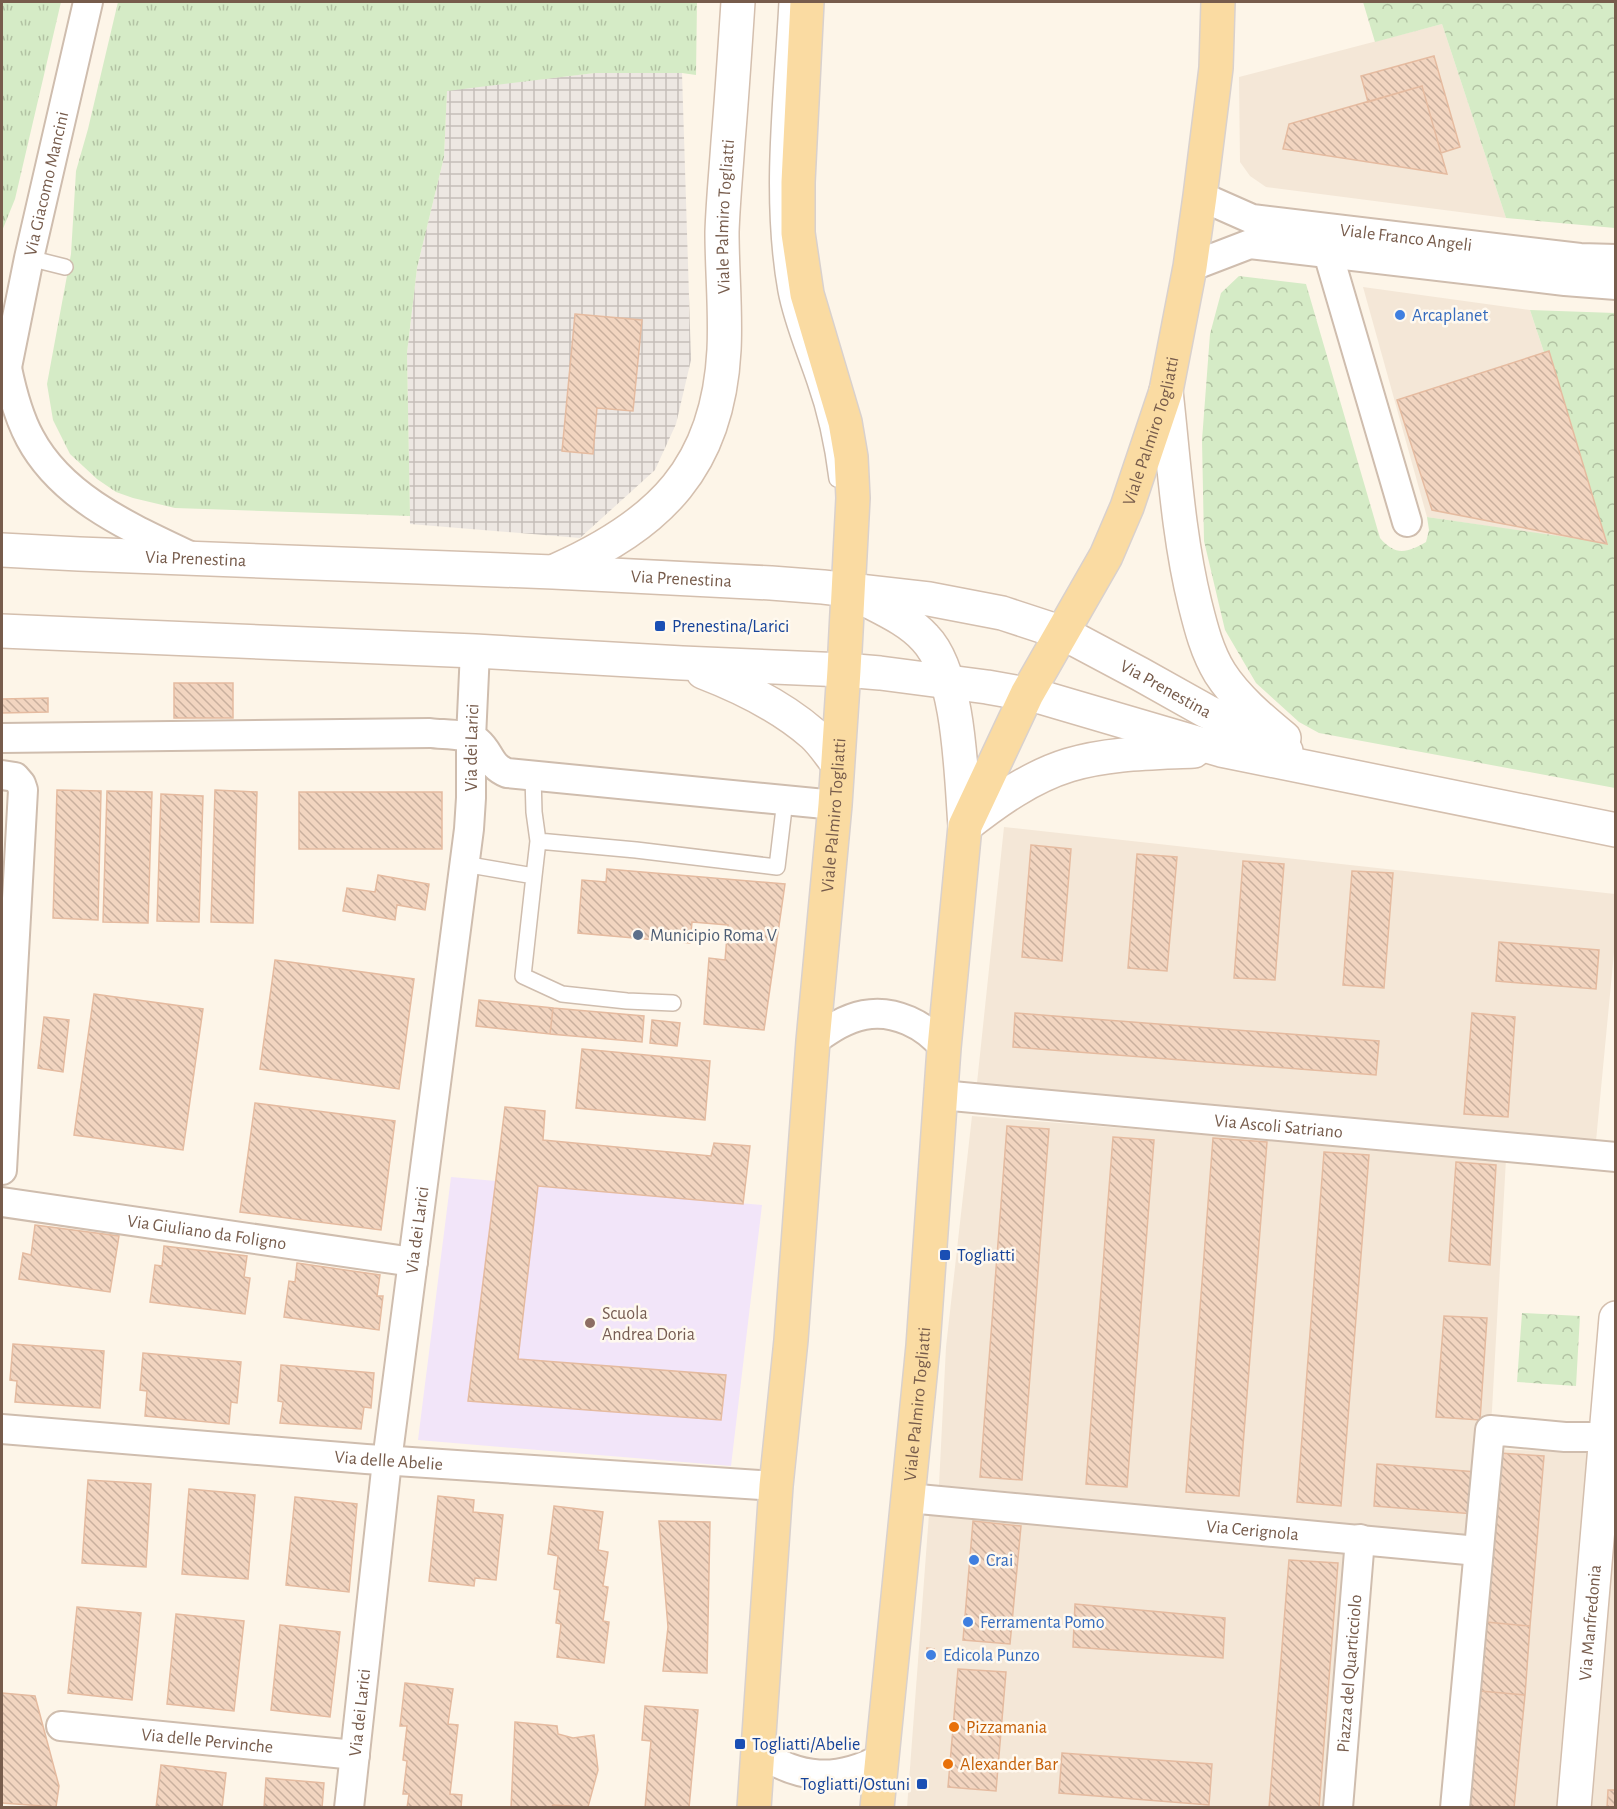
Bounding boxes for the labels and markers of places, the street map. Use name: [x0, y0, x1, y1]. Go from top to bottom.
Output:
place label: Arcaplanet: [1412, 307, 1488, 325]
marker: Arcaplanet: [1393, 308, 1407, 322]
place label: Prenestina/Larici: [672, 618, 789, 636]
marker: Prenestina/Larici: [653, 619, 667, 633]
place label: Municipio Roma V: [650, 927, 778, 945]
marker: Municipio Roma V: [631, 928, 645, 942]
place label: Togliatti: [957, 1247, 1015, 1265]
marker: Togliatti: [938, 1248, 952, 1262]
place label: Scuola Andrea Doria: [602, 1305, 695, 1344]
marker: Scuola Andrea Doria: [583, 1316, 597, 1330]
place label: Crai: [986, 1552, 1013, 1570]
marker: Crai: [967, 1553, 981, 1567]
place label: Ferramenta Pomo: [980, 1614, 1105, 1632]
marker: Ferramenta Pomo: [961, 1615, 975, 1629]
place label: Edicola Punzo: [943, 1647, 1040, 1665]
marker: Edicola Punzo: [924, 1648, 938, 1662]
place label: Pizzamania: [966, 1719, 1047, 1737]
marker: Pizzamania: [947, 1720, 961, 1734]
place label: Togliatti/Abelie: [752, 1736, 860, 1754]
marker: Togliatti/Abelie: [733, 1737, 747, 1751]
place label: Alexander Bar: [960, 1756, 1058, 1774]
marker: Alexander Bar: [941, 1757, 955, 1771]
place label: Togliatti/Ostuni: [800, 1776, 910, 1794]
marker: Togliatti/Ostuni: [915, 1777, 929, 1791]

